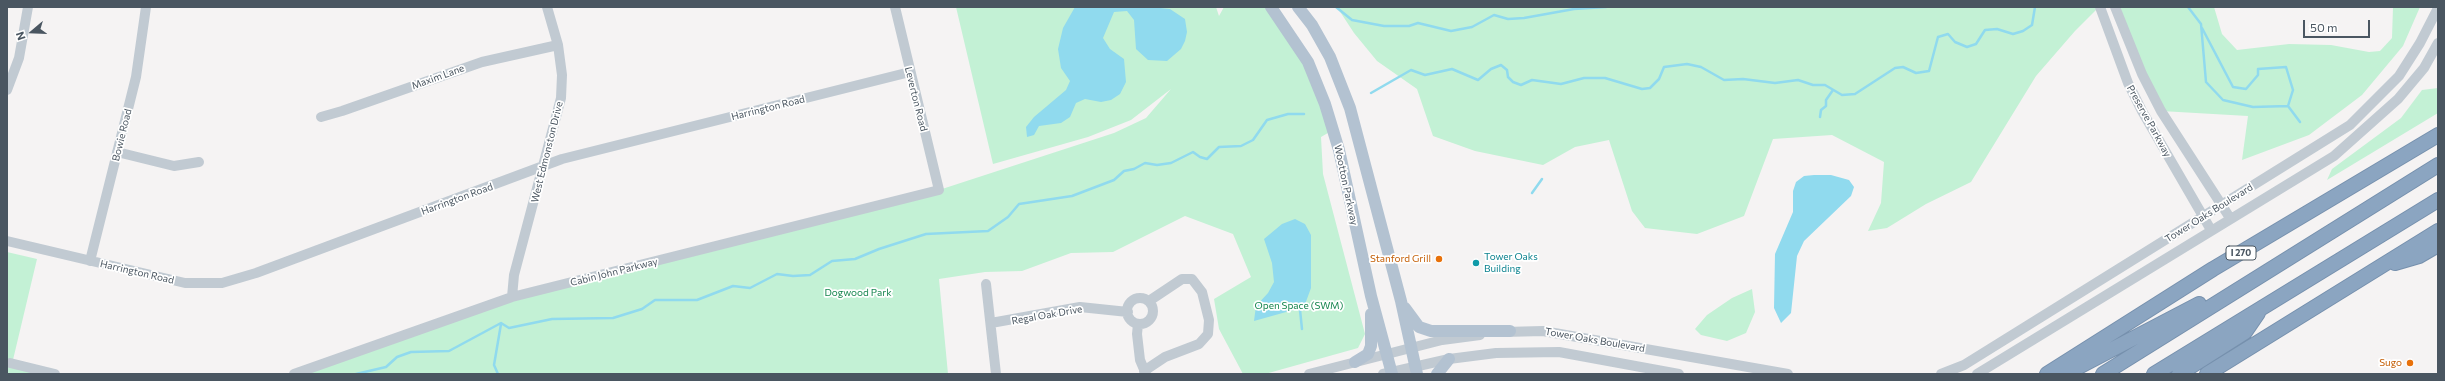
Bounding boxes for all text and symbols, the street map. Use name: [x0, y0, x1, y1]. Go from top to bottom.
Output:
north arrow: [12, 12, 52, 52]
scale bar: [2305, 12, 2372, 38]
text: 50 m: [2310, 20, 2338, 34]
text: N: [13, 30, 28, 42]
street label: Maxim Lane: [410, 62, 466, 92]
street label: Leverton Road: [902, 65, 930, 133]
street label: Preserve Parkway: [2124, 83, 2174, 159]
street label: Harrington Road: [730, 93, 806, 123]
street label: West Edmonston Drive: [529, 100, 565, 204]
street label: Bowie Road: [110, 108, 134, 162]
street label: Wootton Parkway: [1332, 144, 1360, 226]
street label: Harrington Road: [420, 180, 494, 218]
street label: Tower Oaks Boulevard: [2163, 181, 2255, 245]
road number: I 270: [2226, 246, 2256, 260]
place label: Tower Oaks Building: [1484, 251, 1538, 274]
place label: Stanford Grill: [1370, 253, 1431, 265]
marker: Stanford Grill: [1434, 254, 1444, 264]
street label: Cabin John Parkway: [569, 255, 659, 289]
street label: Harrington Road: [99, 258, 175, 286]
marker: Tower Oaks Building: [1471, 258, 1481, 268]
park label: Dogwood Park: [824, 287, 892, 299]
park label: Open Space (SWM): [1255, 300, 1343, 312]
street label: Regal Oak Drive: [1011, 303, 1083, 327]
street label: Tower Oaks Boulevard: [1544, 325, 1646, 355]
place label: Sugo: [2379, 357, 2402, 369]
marker: Sugo: [2405, 358, 2415, 368]

